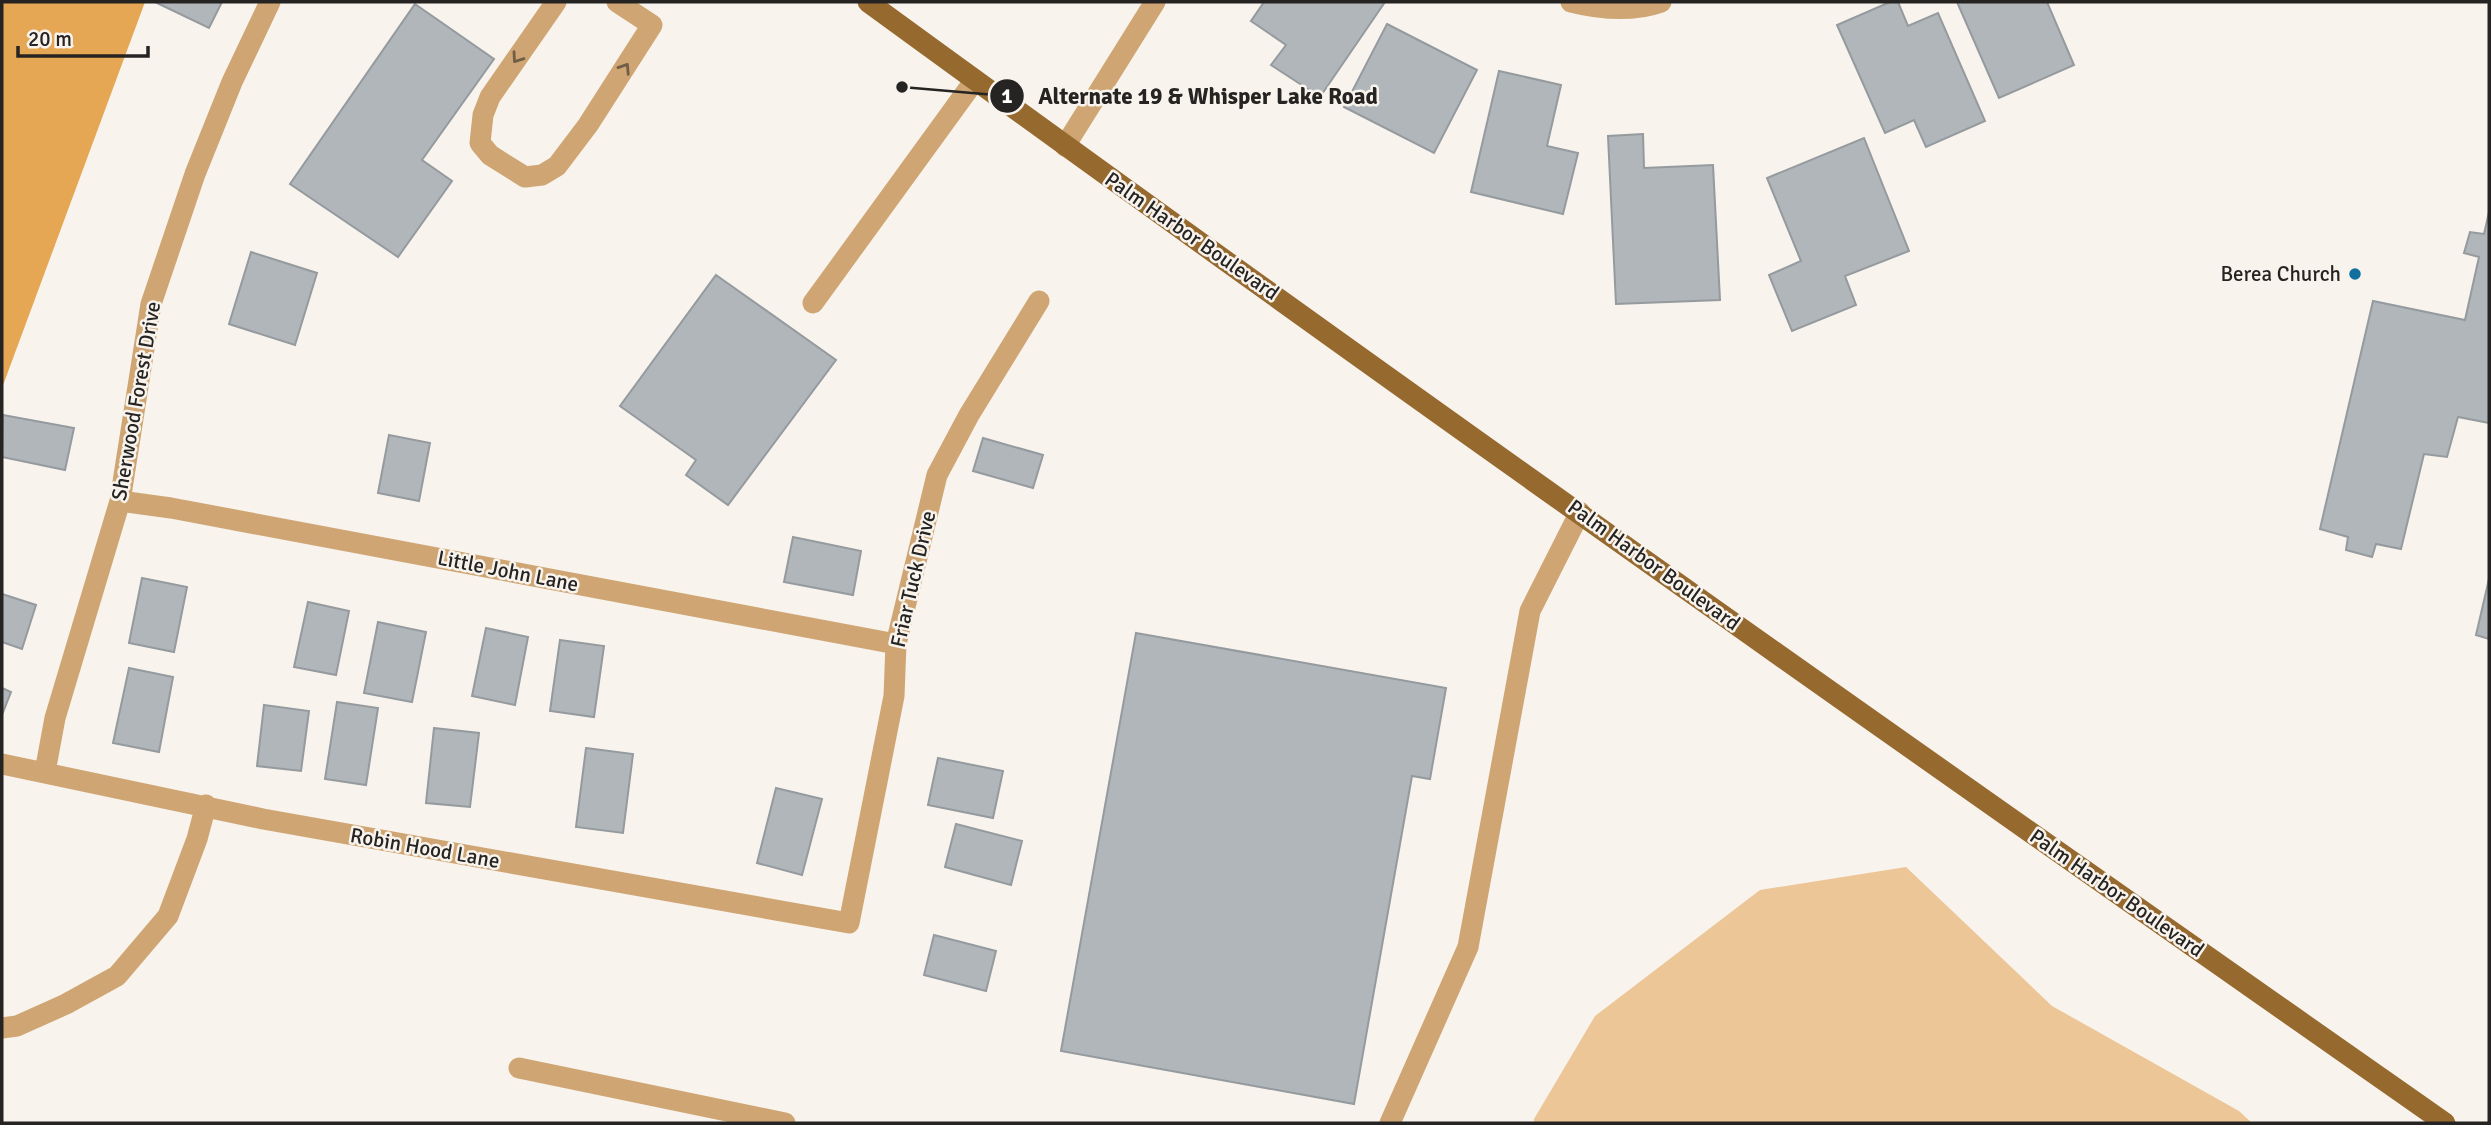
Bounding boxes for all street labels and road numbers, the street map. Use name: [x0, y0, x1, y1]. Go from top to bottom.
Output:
street label: Palm Harbor Boulevard: [1100, 166, 1284, 306]
street label: Sherwood Forest Drive: [106, 300, 166, 502]
street label: Palm Harbor Boulevard: [1563, 494, 1745, 636]
street label: Friar Tuck Drive: [885, 508, 941, 650]
street label: Little John Lane: [435, 545, 581, 597]
street label: Robin Hood Lane: [348, 822, 502, 874]
street label: Palm Harbor Boulevard: [2025, 823, 2209, 963]

